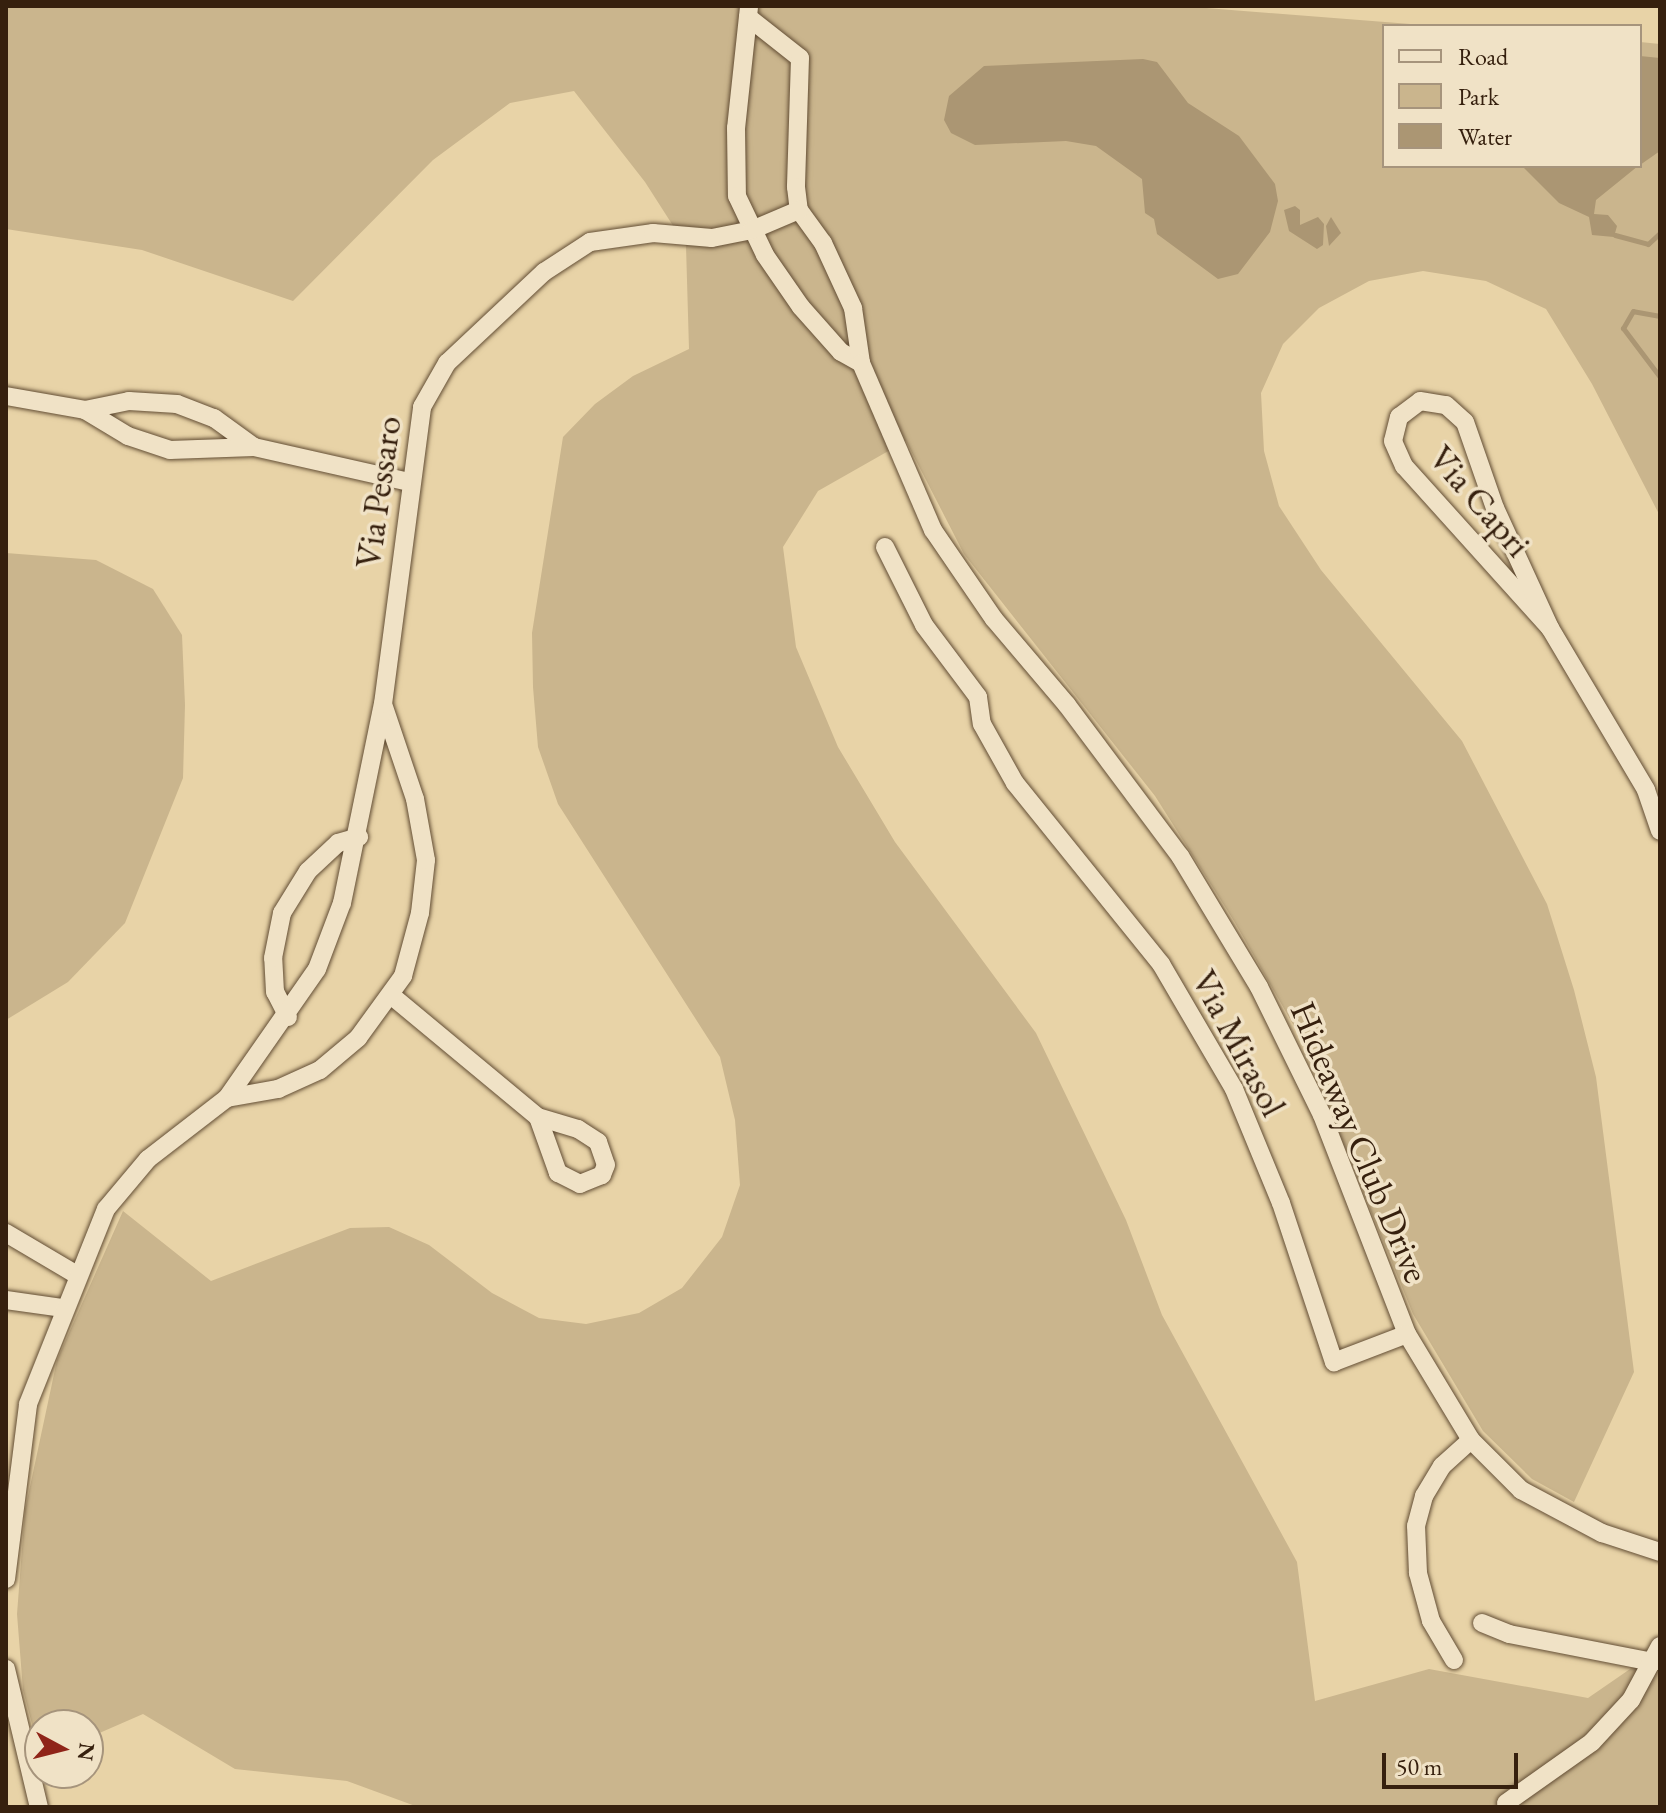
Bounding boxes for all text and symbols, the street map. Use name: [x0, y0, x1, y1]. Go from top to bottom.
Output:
legend: [1382, 24, 1642, 168]
text: Road: [1458, 41, 1508, 72]
text: Park: [1458, 81, 1499, 112]
text: Water: [1458, 121, 1512, 152]
street label: Via Pessaro: [346, 413, 410, 571]
street label: Via Capri: [1420, 437, 1540, 565]
street label: Via Mirasol: [1183, 963, 1295, 1123]
street label: Hideaway Club Drive: [1281, 995, 1439, 1289]
north arrow: [24, 1709, 104, 1789]
scale bar: [1386, 1737, 1522, 1787]
text: N: [71, 1741, 102, 1762]
text: 50 m: [1396, 1751, 1443, 1782]

